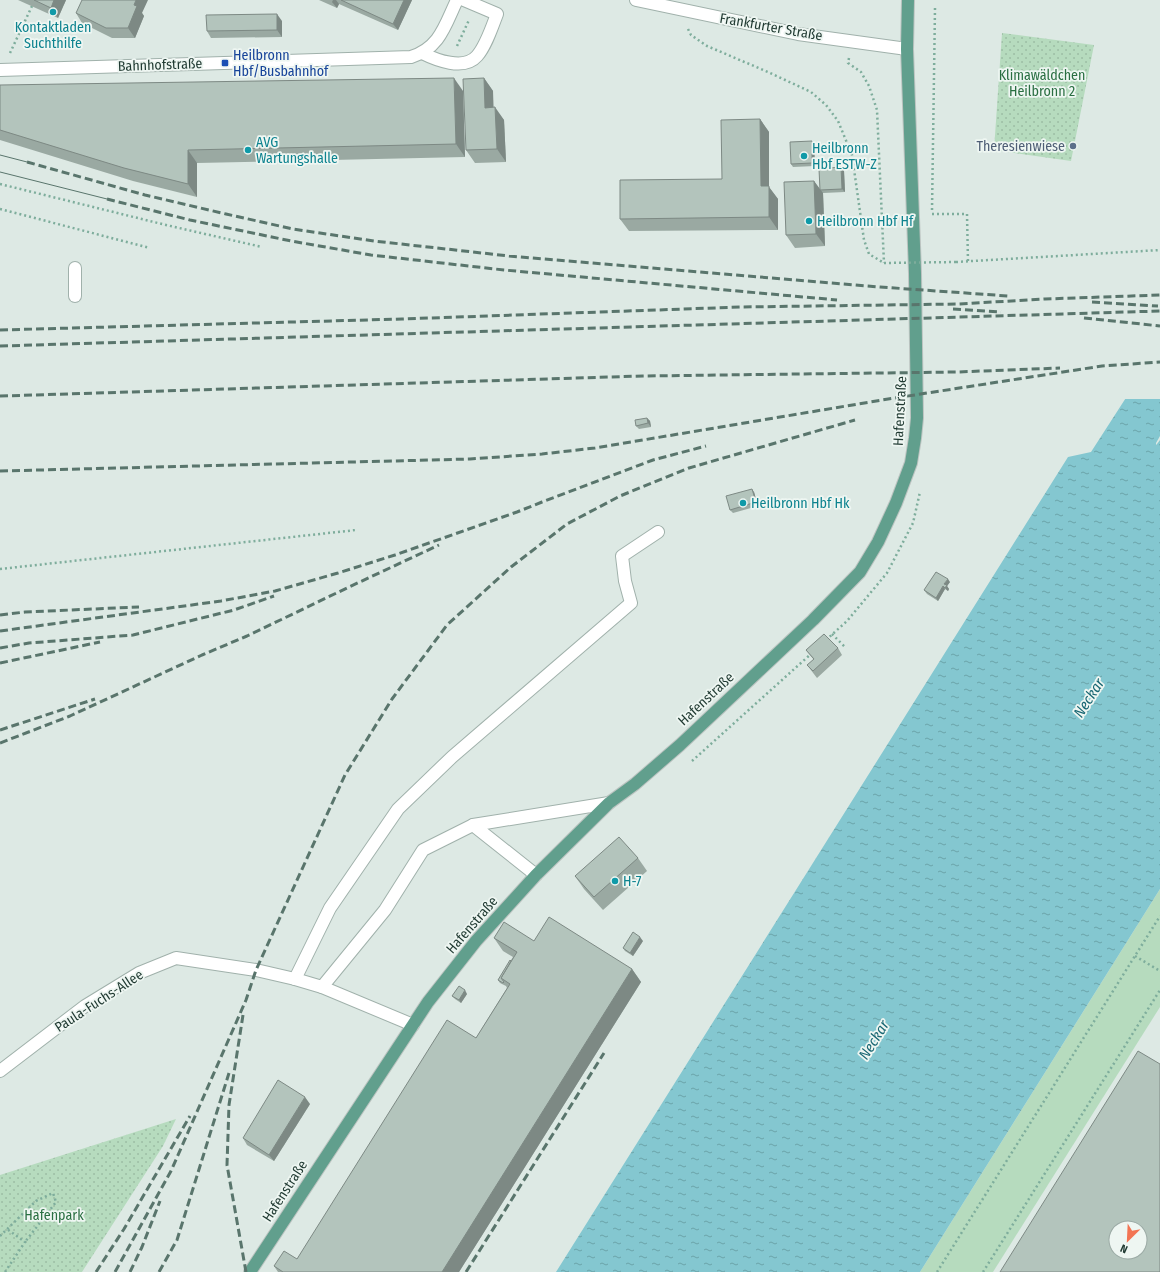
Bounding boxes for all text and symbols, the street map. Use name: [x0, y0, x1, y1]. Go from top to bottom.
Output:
marker: Kontaktladen Suchthilfe: [48, 7, 58, 17]
street label: Frankfurter Straße: [718, 10, 824, 44]
place label: Kontaktladen Suchthilfe: [15, 19, 91, 52]
place label: Heilbronn Hbf/Busbahnhof: [233, 47, 330, 80]
street label: Bahnhofstraße: [117, 55, 203, 75]
marker: Heilbronn Hbf/Busbahnhof: [220, 58, 230, 68]
park label: Klimawäldchen Heilbronn 2: [999, 67, 1085, 100]
place label: AVG Wartungshalle: [256, 134, 338, 167]
place label: Theresienwiese: [977, 138, 1065, 155]
place label: Heilbronn Hbf ESTW-Z: [812, 140, 877, 173]
marker: Theresienwiese: [1068, 141, 1078, 151]
marker: AVG Wartungshalle: [243, 145, 253, 155]
marker: Heilbronn Hbf ESTW-Z: [799, 151, 809, 161]
place label: Heilbronn Hbf Hf: [817, 213, 915, 230]
marker: Heilbronn Hbf Hf: [804, 216, 814, 226]
street label: Hafenstraße: [890, 375, 910, 446]
place label: Heilbronn Hbf Hk: [751, 495, 850, 512]
marker: Heilbronn Hbf Hk: [738, 498, 748, 508]
street label: Hafenstraße: [675, 669, 737, 729]
water label: Neckar: [1070, 674, 1109, 721]
place label: H-7: [623, 873, 642, 890]
marker: H-7: [610, 876, 620, 886]
street label: Hafenstraße: [443, 893, 501, 957]
street label: Paula-Fuchs-Allee: [52, 966, 146, 1036]
water label: Neckar: [855, 1016, 893, 1063]
street label: Hafenstraße: [259, 1157, 311, 1225]
park label: Hafenpark: [24, 1207, 84, 1224]
north arrow: [1108, 1220, 1148, 1260]
text: N: [1118, 1241, 1130, 1256]

